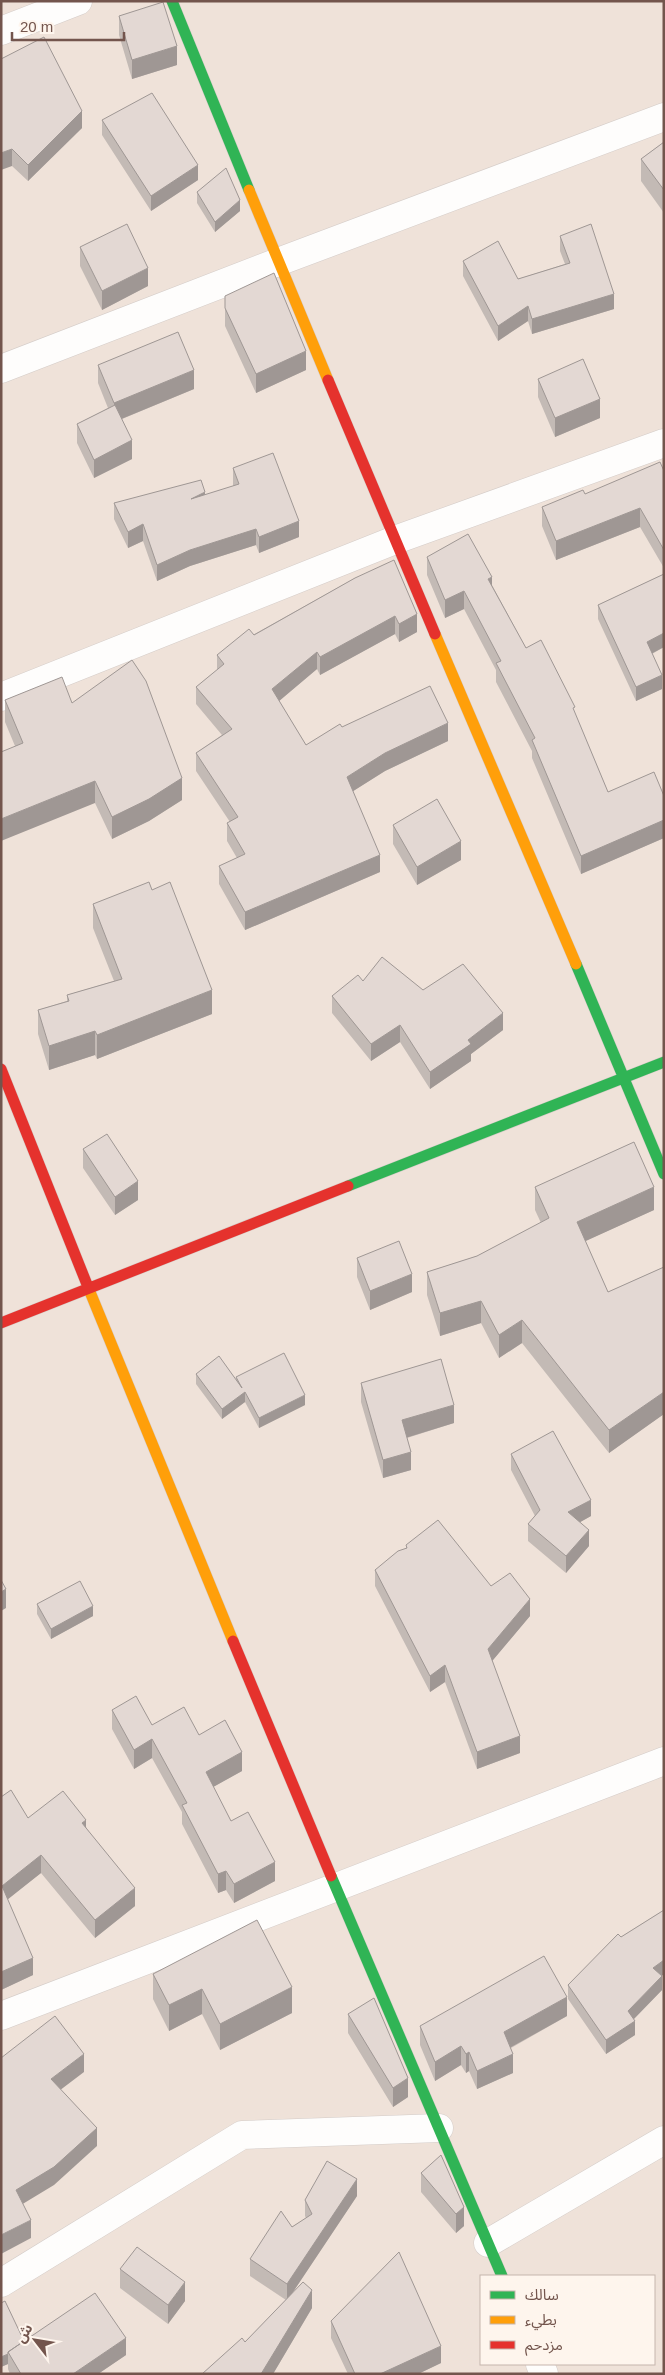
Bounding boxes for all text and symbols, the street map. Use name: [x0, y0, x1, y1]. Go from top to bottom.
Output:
scale bar: [12, 10, 125, 42]
text: 20 m: [20, 18, 53, 35]
legend: [480, 2275, 655, 2365]
text: سالك: [525, 2286, 559, 2303]
text: بطيء: [525, 2311, 557, 2331]
north arrow: [10, 2315, 60, 2365]
text: ش: [12, 2321, 36, 2346]
text: مزدحم: [525, 2336, 563, 2356]

